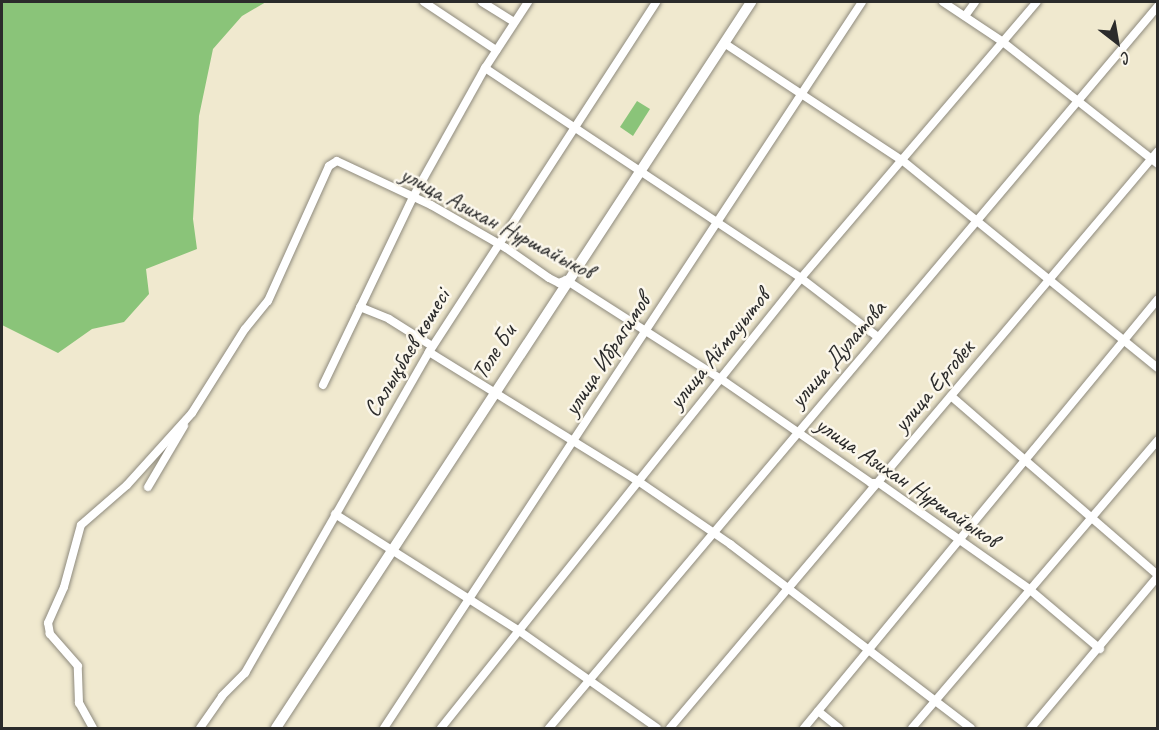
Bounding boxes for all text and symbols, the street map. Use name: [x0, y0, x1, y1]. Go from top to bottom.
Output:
north arrow: [1087, 12, 1147, 72]
text: С: [1118, 47, 1135, 68]
street label: улица Азихан Нуршайыков: [396, 160, 598, 286]
street label: улица Аймауытов: [662, 283, 776, 415]
street label: Салықбаев көшесі: [358, 284, 456, 422]
street label: улица Ибрагимов: [557, 289, 657, 421]
street label: улица Дулатова: [782, 293, 894, 415]
street label: Толе Би: [466, 319, 522, 385]
street label: улица Ергобек: [887, 333, 981, 439]
street label: улица Азихан Нуршайыков: [811, 411, 1003, 553]

